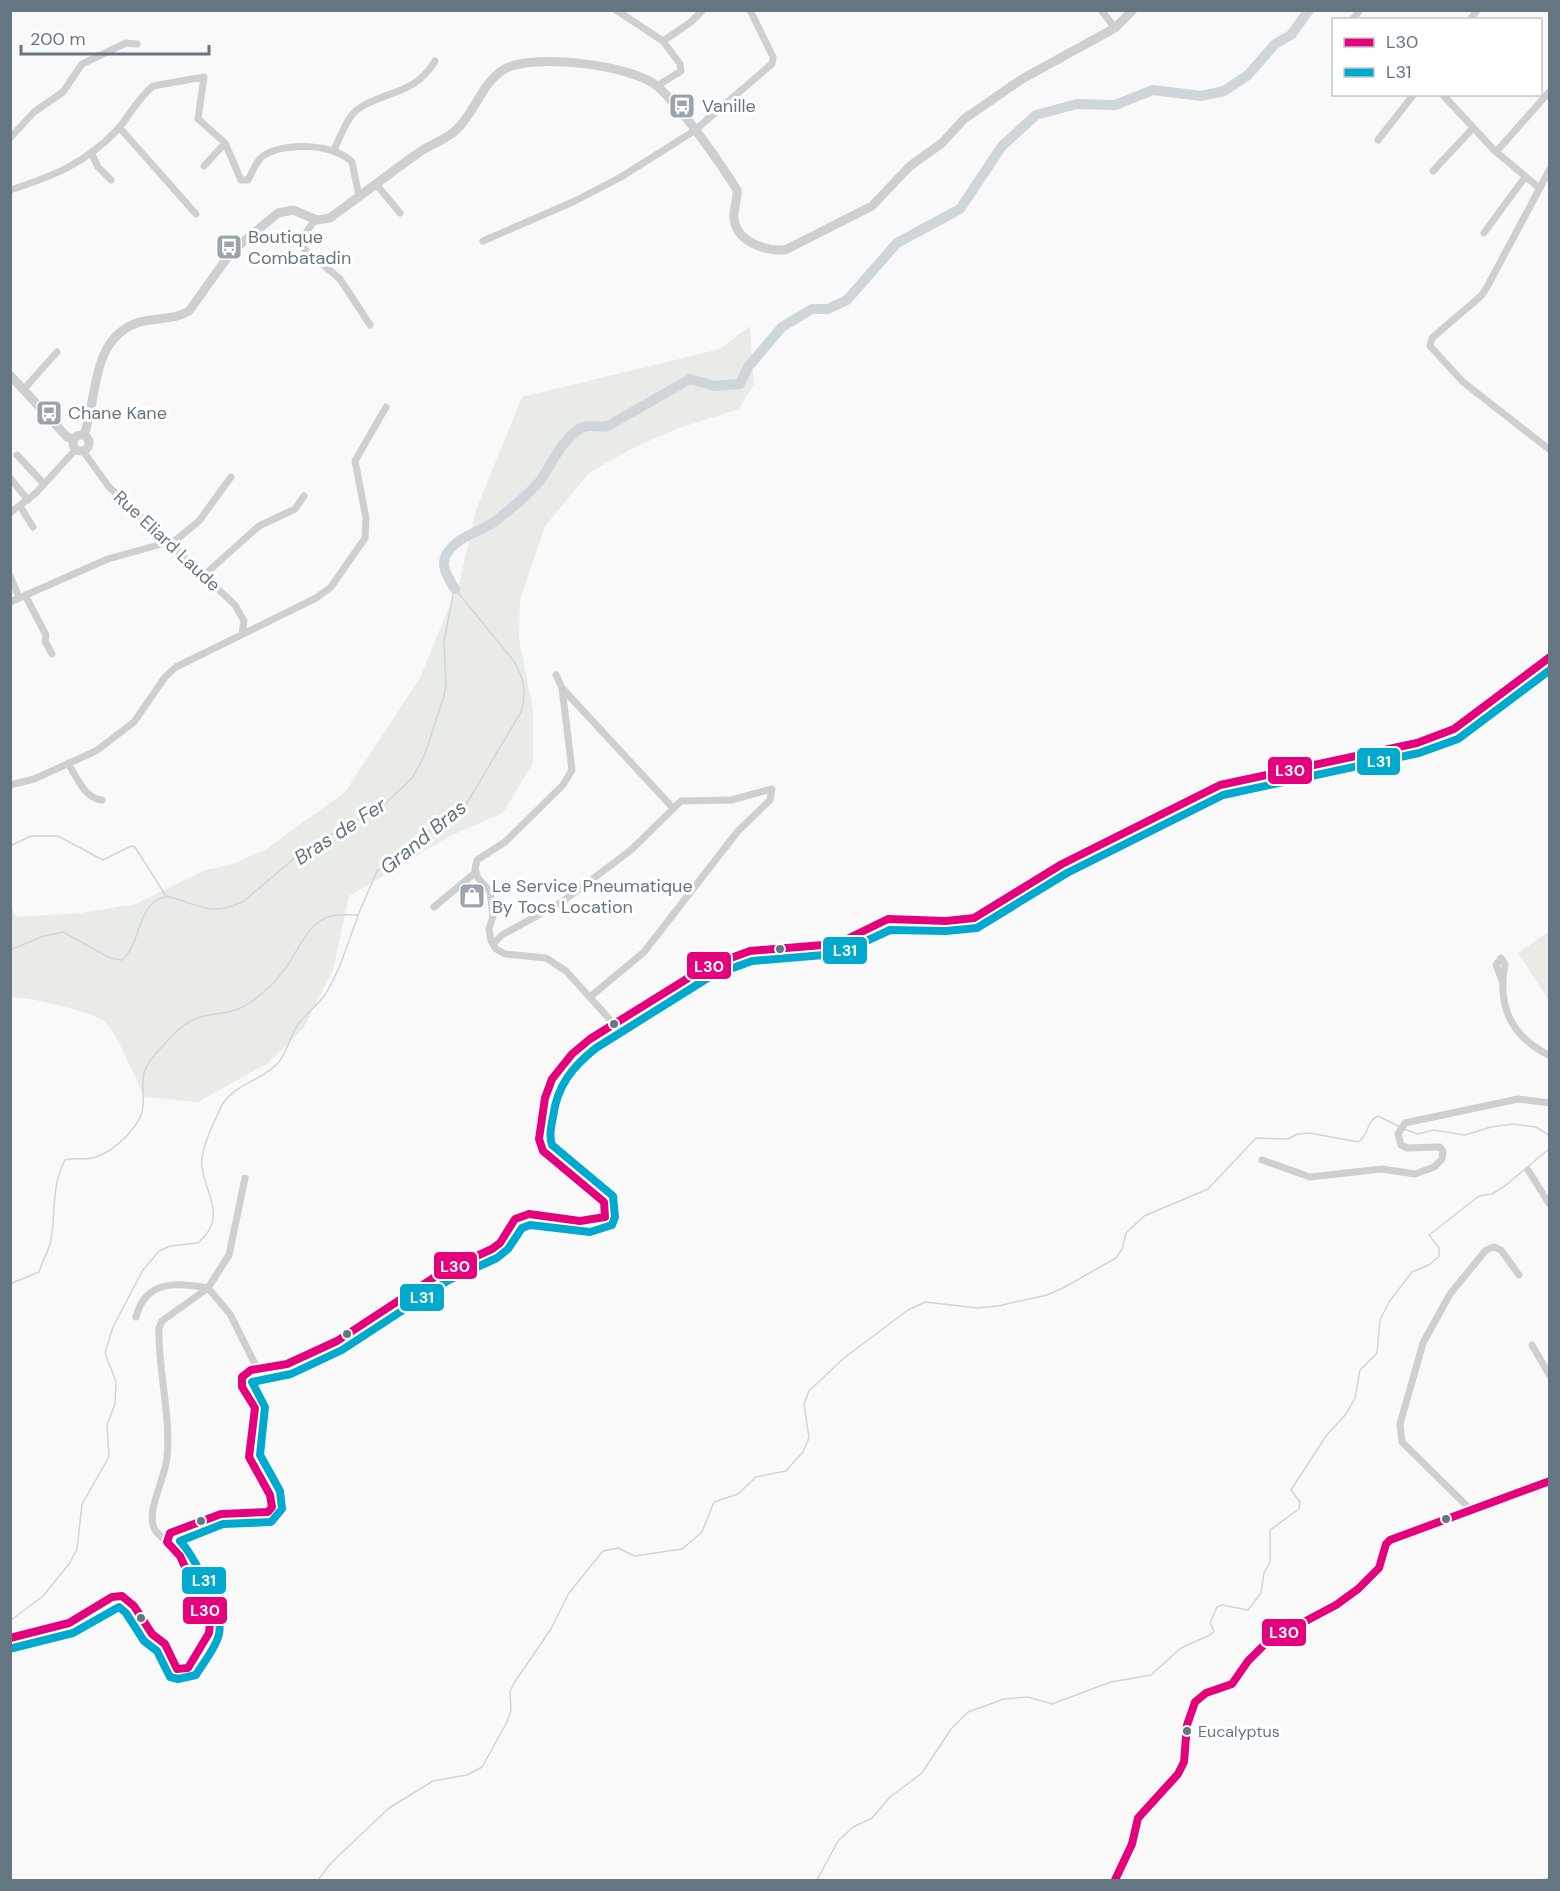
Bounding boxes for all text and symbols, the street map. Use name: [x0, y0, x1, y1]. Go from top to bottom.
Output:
scale bar: [21, 18, 208, 56]
legend: [1332, 18, 1542, 96]
text: 200 m: [30, 27, 86, 51]
text: L30: [1386, 30, 1418, 54]
text: L31: [1386, 60, 1411, 84]
bus stop icon: Vanille: [667, 91, 697, 121]
place label: Vanille: [702, 94, 756, 118]
place label: Boutique Combatadin: [248, 225, 351, 270]
bus stop icon: Boutique Combatadin: [214, 232, 244, 262]
bus stop icon: Chane Kane: [34, 398, 64, 428]
place label: Chane Kane: [68, 401, 167, 425]
street label: Rue Eliard Laude: [108, 485, 226, 597]
line badge: L31: [1356, 747, 1401, 776]
text: L31: [1367, 751, 1391, 772]
line badge: L30: [1267, 756, 1313, 785]
text: L30: [1275, 760, 1305, 781]
water label: Bras de Fer: [289, 791, 391, 870]
water label: Grand Bras: [374, 794, 472, 880]
place label: Le Service Pneumatique By Tocs Location: [492, 874, 693, 919]
shop icon: Le Service Pneumatique By Tocs Location: [457, 881, 487, 911]
line badge: L31: [822, 936, 868, 965]
text: L31: [833, 940, 857, 961]
unlabelled marker: [774, 943, 786, 955]
line badge: L30: [686, 951, 732, 980]
text: L30: [694, 956, 724, 977]
unlabelled marker: [608, 1018, 620, 1030]
line badge: L30: [433, 1251, 478, 1280]
text: L30: [440, 1256, 470, 1277]
line badge: L31: [399, 1283, 445, 1312]
text: L31: [410, 1287, 434, 1308]
unlabelled marker: [341, 1328, 353, 1340]
unlabelled marker: [1440, 1513, 1452, 1525]
unlabelled marker: [195, 1515, 207, 1527]
line badge: L31: [181, 1566, 227, 1595]
text: L31: [192, 1570, 216, 1591]
line badge: L30: [182, 1596, 228, 1625]
text: L30: [190, 1600, 220, 1621]
unlabelled marker: [135, 1612, 147, 1624]
line badge: L30: [1261, 1618, 1307, 1647]
text: L30: [1269, 1622, 1299, 1643]
place label: Eucalyptus: [1198, 1721, 1280, 1742]
marker: Eucalyptus: [1181, 1725, 1193, 1737]

